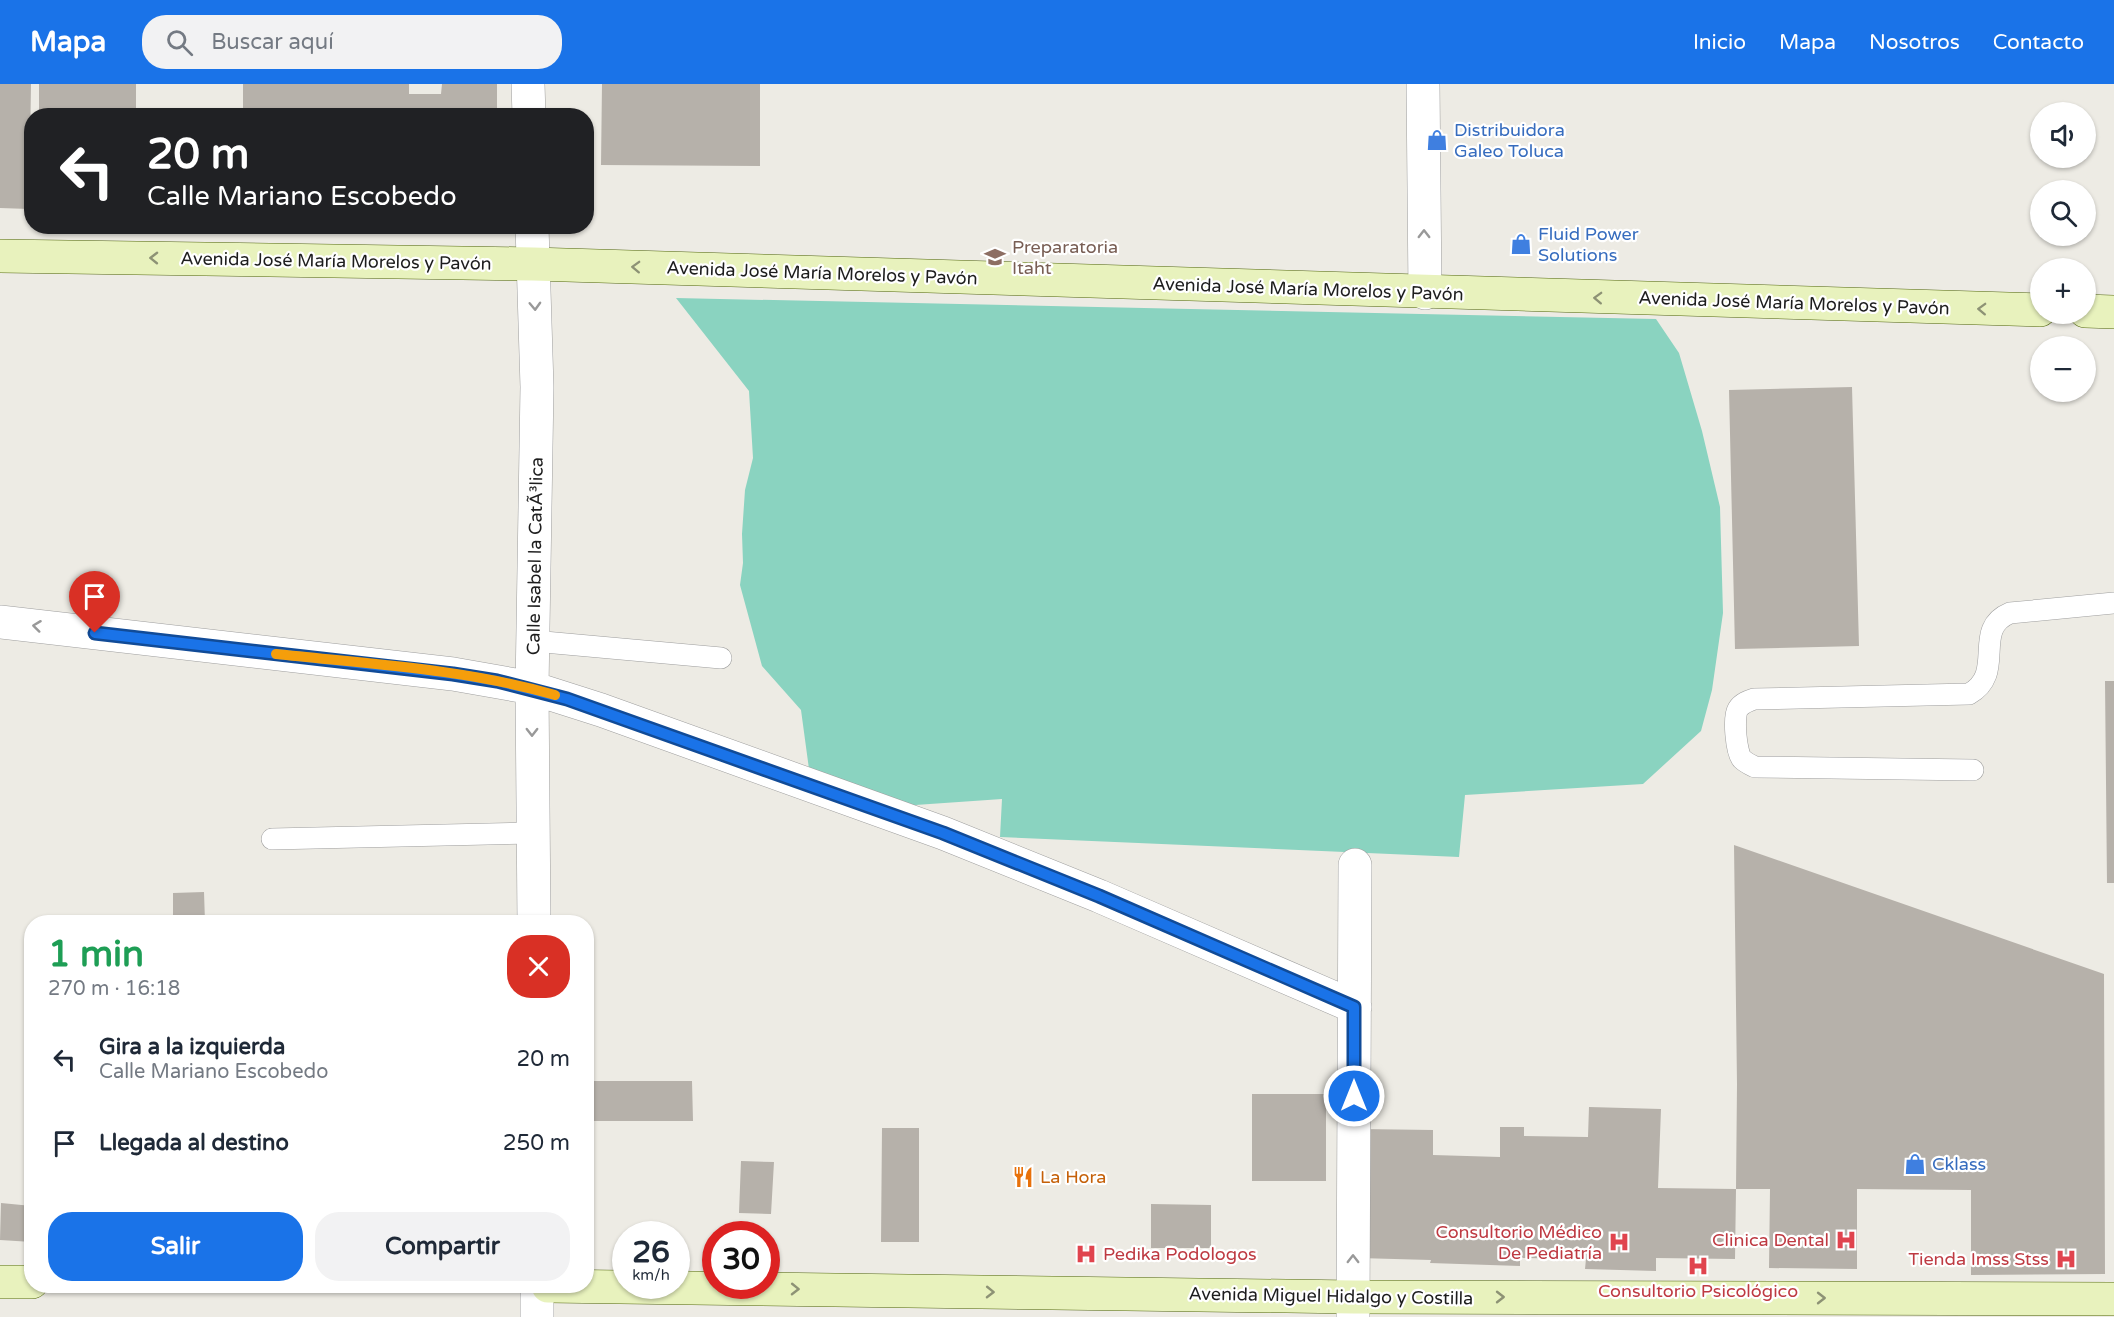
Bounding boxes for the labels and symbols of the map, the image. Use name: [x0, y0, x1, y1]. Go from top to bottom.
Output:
place label: Distribuidora Galeo Toluca: [1454, 119, 1565, 162]
shop icon: Distribuidora Galeo Toluca: [1425, 128, 1449, 152]
place label: Fluid Power Solutions: [1538, 223, 1639, 266]
one-way arrow: [1418, 230, 1430, 239]
shop icon: Fluid Power Solutions: [1509, 232, 1533, 256]
place label: Preparatoria Itaht: [1012, 236, 1118, 279]
school or university icon: Preparatoria Itaht: [983, 245, 1007, 269]
street label: Avenida José María Morelos y Pavón: [180, 247, 492, 275]
one-way arrow: [150, 251, 159, 264]
street label: Avenida José María Morelos y Pavón: [666, 257, 978, 289]
one-way arrow: [632, 261, 641, 274]
street label: Avenida José María Morelos y Pavón: [1152, 273, 1464, 305]
street label: Avenida José María Morelos y Pavón: [1638, 287, 1950, 319]
one-way arrow: [1593, 291, 1602, 304]
one-way arrow: [528, 301, 541, 310]
one-way arrow: [1977, 302, 1986, 315]
street label: Calle Isabel la CatÃ³lica: [522, 457, 548, 655]
pin: [69, 571, 120, 633]
one-way arrow: [32, 621, 41, 633]
one-way arrow: [526, 727, 539, 736]
position arrow: [1322, 1064, 1386, 1128]
shop icon: Cklass: [1903, 1152, 1927, 1176]
place label: Cklass: [1932, 1153, 1986, 1175]
restaurant icon: La Hora: [1011, 1165, 1035, 1189]
place label: La Hora: [1040, 1166, 1106, 1188]
speed limit sign: 30: [702, 1221, 780, 1299]
place label: Consultorio Médico De Pediatría: [1435, 1221, 1602, 1264]
hospital icon: Clinica Dental: [1834, 1228, 1858, 1252]
place label: Clinica Dental: [1712, 1229, 1829, 1251]
hospital icon: Consultorio Médico De Pediatría: [1607, 1230, 1631, 1254]
hospital icon: Pedika Podologos: [1074, 1242, 1098, 1266]
place label: Pedika Podologos: [1103, 1243, 1257, 1265]
hospital icon: Tienda Imss Stss: [2054, 1247, 2078, 1271]
place label: Tienda Imss Stss: [1908, 1248, 2049, 1270]
one-way arrow: [1347, 1254, 1359, 1263]
hospital icon: Consultorio Psicológico: [1686, 1254, 1710, 1278]
place label: Consultorio Psicológico: [1598, 1280, 1798, 1302]
one-way arrow: [791, 1283, 800, 1295]
street label: Avenida Miguel Hidalgo y Costilla: [1188, 1283, 1474, 1309]
one-way arrow: [986, 1285, 995, 1298]
one-way arrow: [1496, 1291, 1505, 1303]
one-way arrow: [1817, 1292, 1826, 1304]

